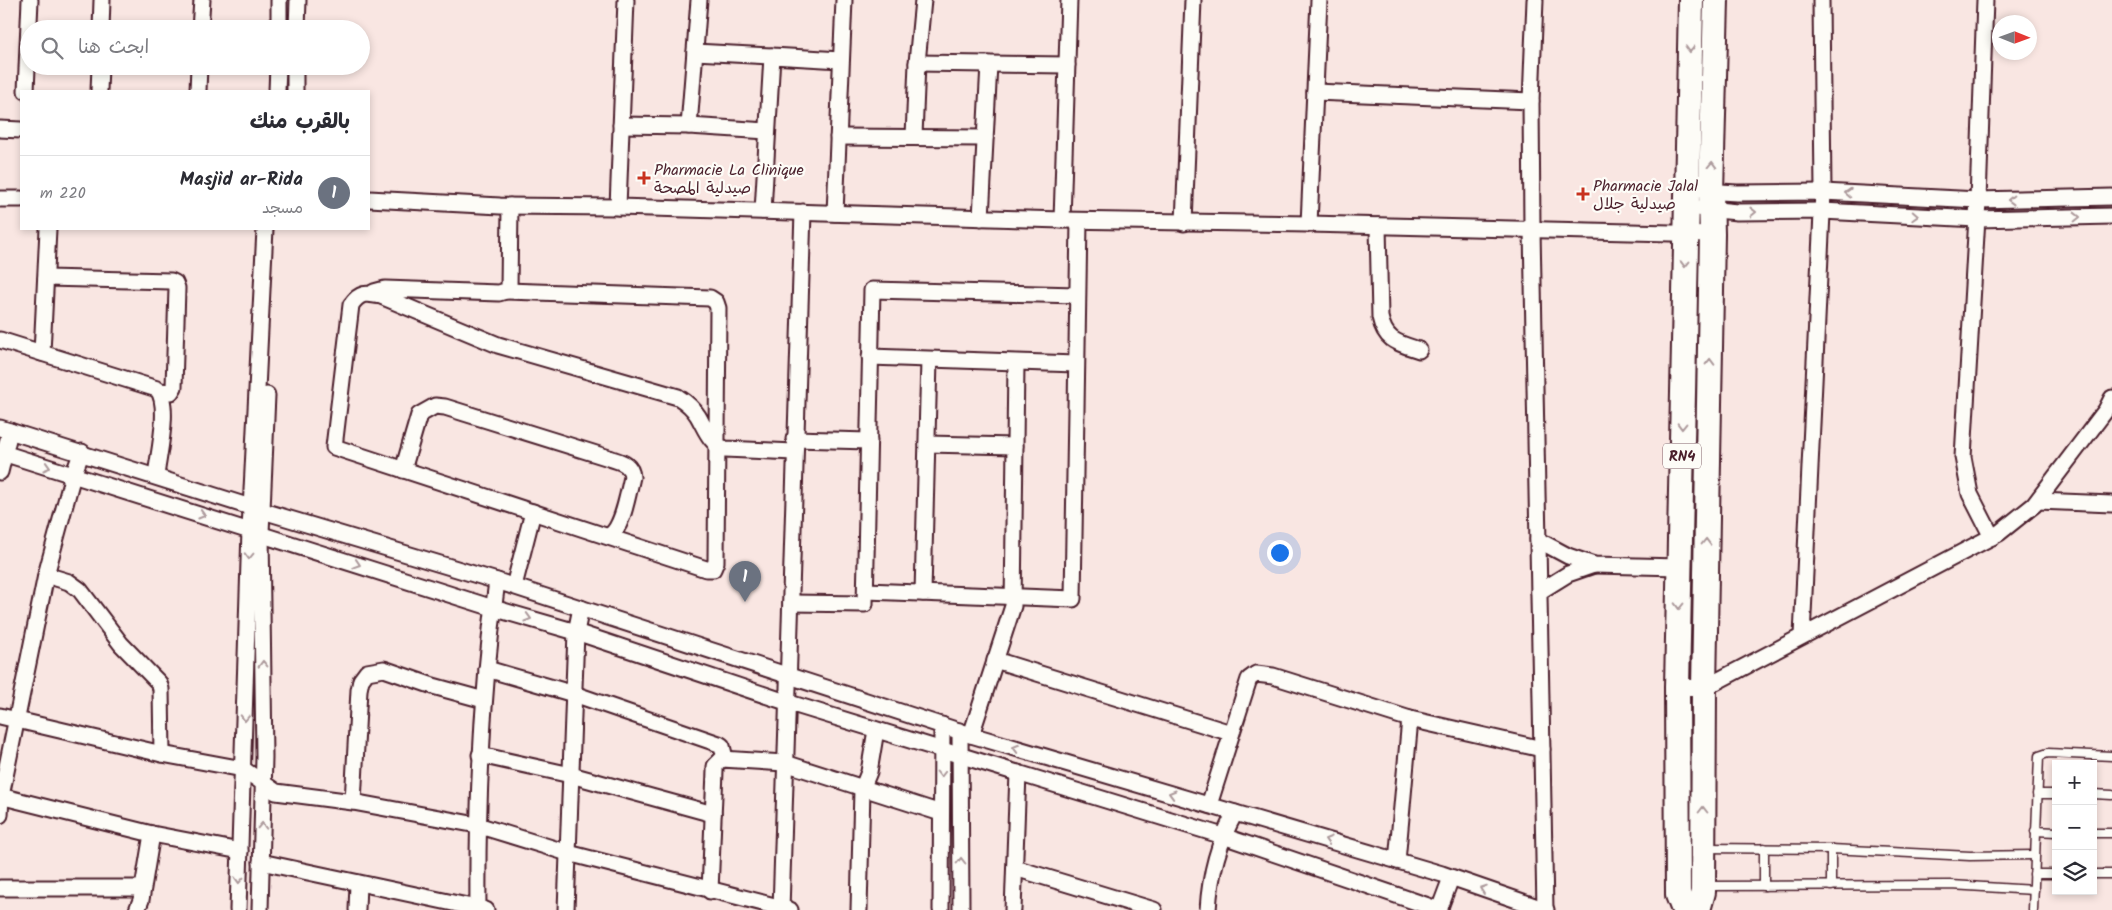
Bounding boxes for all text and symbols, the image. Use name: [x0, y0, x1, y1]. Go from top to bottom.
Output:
north arrow: [1992, 15, 2037, 60]
search box: [20, 20, 370, 75]
text: ابحث هنا: [78, 33, 149, 63]
icon: search: [38, 34, 66, 62]
one-way arrow: [1685, 45, 1695, 53]
text: بالقرب منك: [250, 106, 350, 139]
place label: Pharmacie La Clinique صيدلية المصحة: [654, 158, 804, 201]
one-way arrow: [1707, 160, 1717, 168]
text: Masjid ar-Rida: [180, 165, 303, 195]
marker: Pharmacie La Clinique صيدلية المصحة: [638, 172, 650, 184]
place label: Pharmacie Jalal صيدلية جلال: [1593, 174, 1698, 217]
text: 220 m: [40, 181, 86, 206]
text: 1: [332, 181, 336, 206]
marker: Pharmacie Jalal صيدلية جلال: [1577, 188, 1589, 200]
one-way arrow: [1844, 188, 1852, 199]
one-way arrow: [2007, 194, 2015, 205]
text: مسجد: [262, 196, 303, 221]
one-way arrow: [1749, 207, 1757, 217]
one-way arrow: [1911, 210, 1919, 221]
one-way arrow: [2074, 212, 2082, 222]
one-way arrow: [1680, 260, 1691, 268]
one-way arrow: [1705, 358, 1715, 366]
one-way arrow: [1677, 422, 1688, 430]
road number: RN4: [1663, 444, 1701, 468]
one-way arrow: [42, 461, 50, 471]
one-way arrow: [197, 510, 205, 520]
one-way arrow: [1701, 538, 1712, 546]
your location: [1267, 540, 1293, 566]
one-way arrow: [244, 552, 254, 560]
one-way arrow: [352, 558, 360, 568]
pin: 1: [729, 561, 761, 602]
one-way arrow: [1674, 602, 1684, 610]
one-way arrow: [524, 613, 532, 623]
one-way arrow: [258, 660, 268, 668]
one-way arrow: [239, 714, 250, 722]
one-way arrow: [1013, 744, 1021, 754]
map controls: [2052, 760, 2097, 895]
button: +: [2052, 760, 2097, 805]
one-way arrow: [936, 770, 946, 778]
one-way arrow: [1169, 790, 1177, 800]
one-way arrow: [1698, 805, 1708, 813]
button: −: [2052, 805, 2097, 850]
one-way arrow: [257, 822, 267, 830]
one-way arrow: [1324, 836, 1333, 846]
button: layers: [2052, 850, 2097, 895]
one-way arrow: [955, 857, 966, 865]
one-way arrow: [233, 877, 244, 885]
one-way arrow: [1479, 885, 1488, 895]

